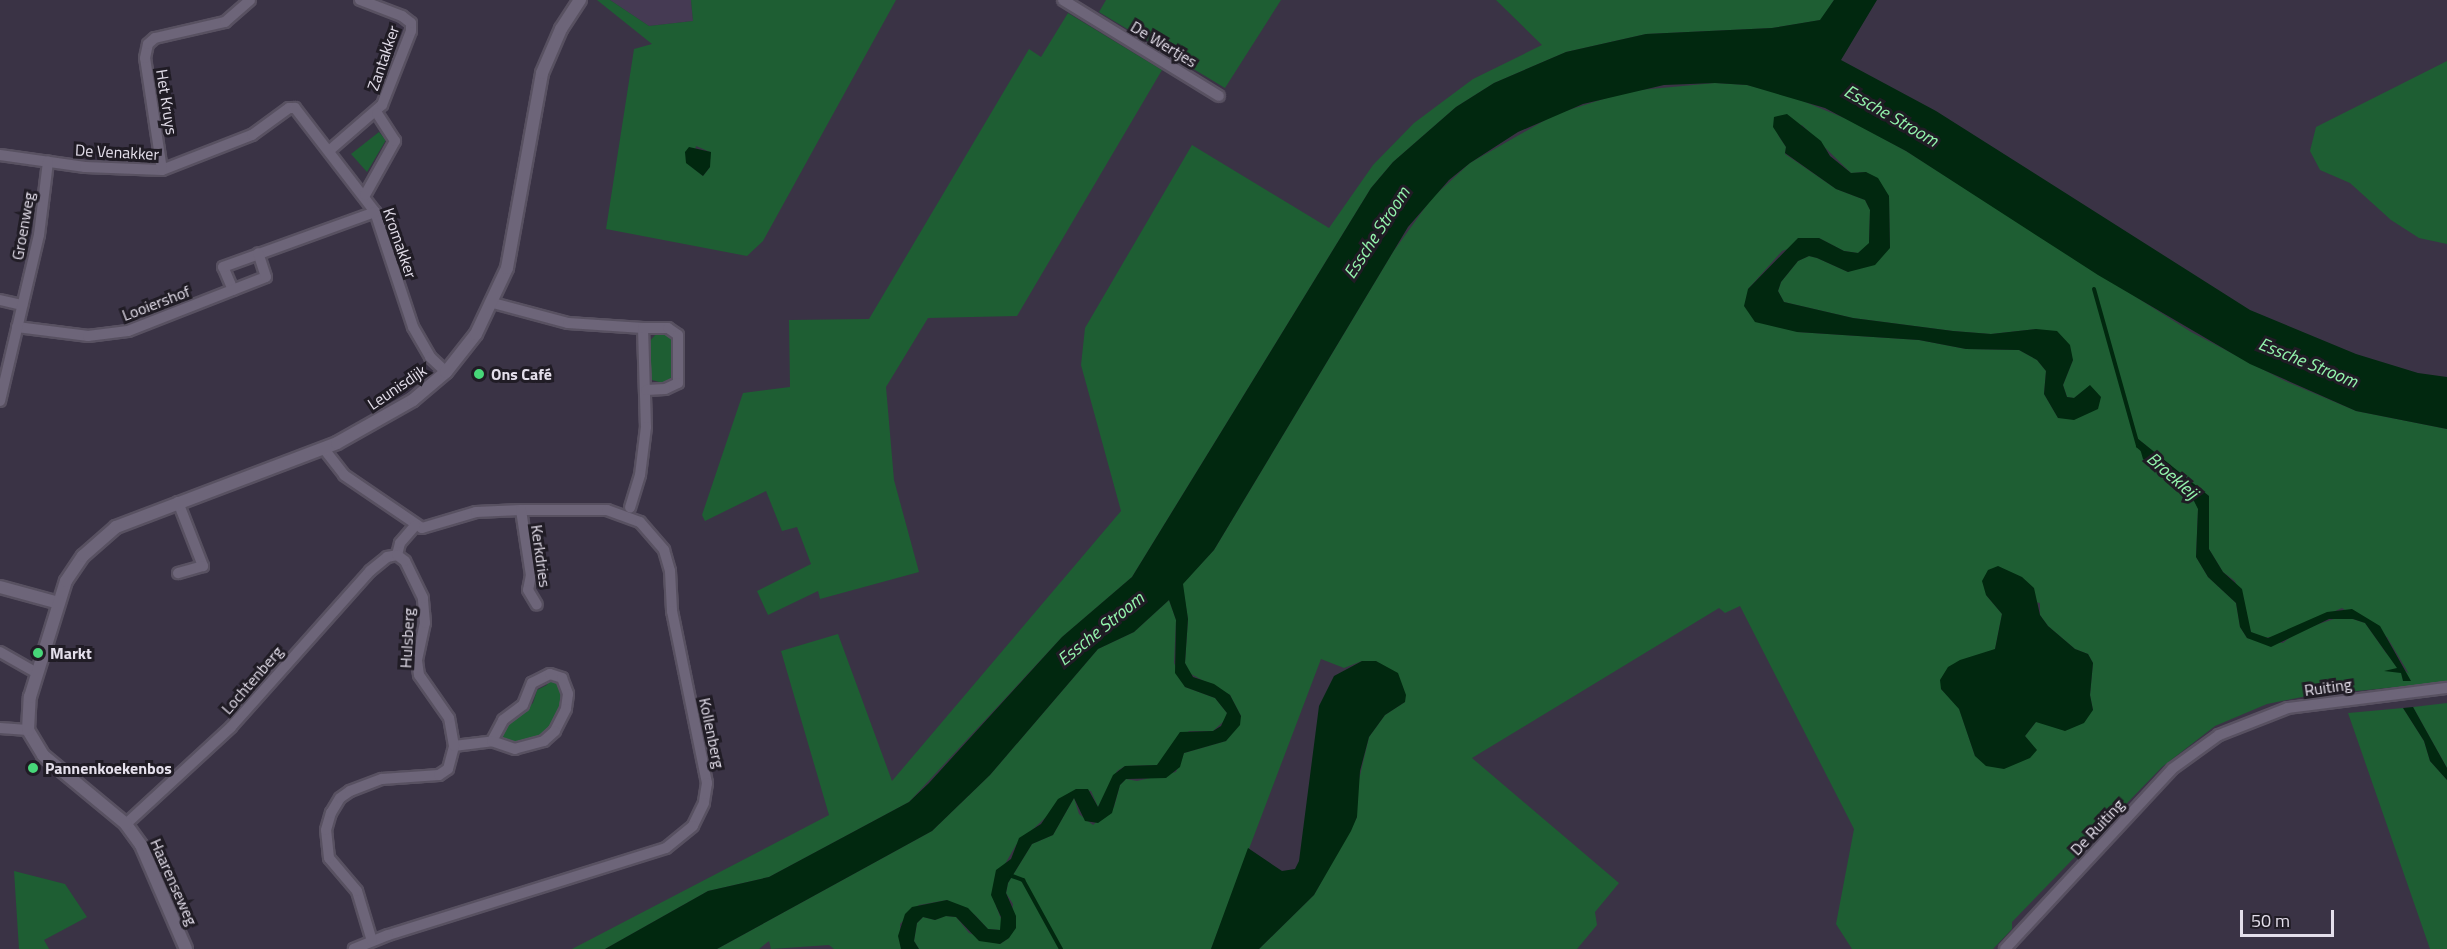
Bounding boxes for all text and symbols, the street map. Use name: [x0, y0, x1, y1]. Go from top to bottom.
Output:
street label: De Wertjes: [1127, 17, 1201, 71]
street label: Zantakker: [363, 23, 403, 93]
street label: Het Kruys: [152, 68, 182, 136]
water label: Essche Stroom: [1840, 80, 1942, 152]
street label: De Venakker: [74, 140, 160, 164]
water label: Essche Stroom: [1339, 183, 1415, 283]
street label: Groenweg: [8, 191, 38, 261]
street label: Kromakker: [379, 205, 421, 281]
street label: Looiershof: [119, 281, 193, 325]
water label: Essche Stroom: [2255, 333, 2361, 393]
street label: Leunisdijk: [364, 360, 430, 414]
place label: Ons Café: [491, 364, 552, 384]
marker: Ons Café: [472, 367, 486, 381]
water label: Broekleij: [2142, 448, 2202, 504]
street label: Kerkdries: [527, 523, 555, 589]
water label: Essche Stroom: [1053, 588, 1149, 670]
street label: Hulsberg: [396, 607, 418, 669]
street label: Lochtenberg: [217, 642, 287, 718]
place label: Markt: [50, 643, 92, 663]
marker: Markt: [31, 646, 45, 660]
street label: Ruiting: [2303, 674, 2353, 700]
street label: Kollenberg: [695, 696, 729, 770]
place label: Pannenkoekenbos: [45, 758, 172, 778]
marker: Pannenkoekenbos: [26, 761, 40, 775]
street label: De Ruiting: [2066, 795, 2128, 859]
street label: Haarenseweg: [146, 836, 202, 928]
scale bar: [2243, 898, 2338, 936]
text: 50 m: [2251, 907, 2290, 934]

